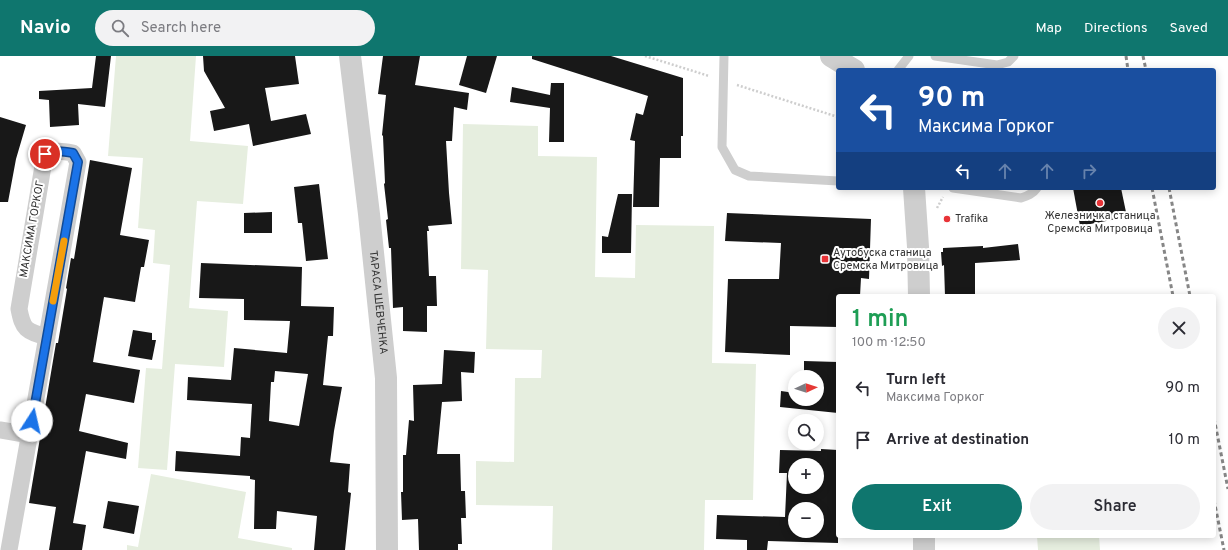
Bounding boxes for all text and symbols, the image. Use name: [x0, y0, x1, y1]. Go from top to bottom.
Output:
search box: [95, 10, 375, 46]
text: Navio: [20, 16, 71, 40]
icon: search: [109, 17, 131, 39]
text: Search here: [141, 19, 221, 38]
text: Map: [1036, 20, 1062, 37]
text: Directions: [1084, 20, 1148, 37]
text: Saved: [1170, 20, 1208, 37]
text: 90 m: [918, 81, 985, 117]
icon: left: [852, 84, 904, 136]
text: Максима Горког: [918, 116, 1054, 139]
pin: [28, 137, 62, 171]
icon: arrive: [34, 143, 56, 165]
icon: left: [952, 160, 974, 182]
icon: ahead: [994, 160, 1016, 182]
icon: ahead: [1036, 160, 1058, 182]
icon: right: [1078, 160, 1100, 182]
street label: МАКСИМА ГОРКОГ: [17, 179, 47, 279]
marker: Железничка станица Сремска Митровица: [1095, 198, 1105, 208]
place label: Железничка станица Сремска Митровица: [1044, 209, 1156, 236]
place label: Trafika: [955, 212, 988, 226]
marker: Trafika: [942, 214, 952, 224]
place label: Аутобуска станица Сремска Митровица: [833, 246, 939, 273]
street label: ТАРАСА ШЕВЧЕНКА: [366, 250, 391, 355]
marker: Аутобуска станица Сремска Митровица: [820, 254, 830, 264]
text: 1 min: [852, 305, 909, 335]
button: close: [1158, 307, 1200, 349]
text: 100 m · 12:50: [852, 335, 926, 351]
north arrow: [788, 370, 824, 406]
map controls: [788, 370, 824, 538]
text: Turn left: [886, 371, 946, 390]
icon: left: [852, 377, 874, 399]
text: 90 m: [1165, 379, 1200, 398]
text: Максима Горког: [886, 390, 984, 406]
position arrow: [11, 400, 53, 442]
button: search: [788, 414, 824, 450]
icon: arrive: [852, 429, 874, 451]
text: Arrive at destination: [886, 431, 1029, 450]
text: 10 m: [1169, 431, 1200, 450]
button: +: [788, 458, 824, 494]
button: Exit: [852, 484, 1022, 530]
button: Share: [1030, 484, 1200, 530]
button: −: [788, 502, 824, 538]

